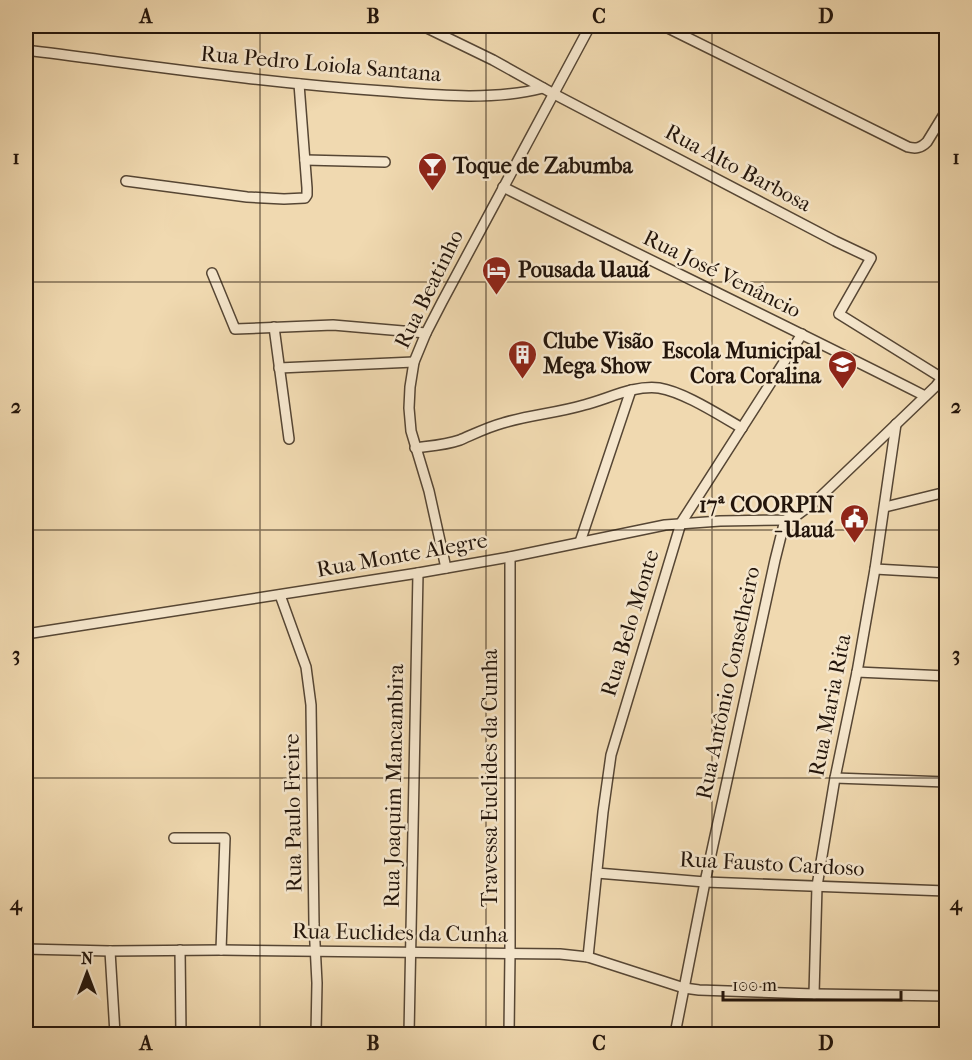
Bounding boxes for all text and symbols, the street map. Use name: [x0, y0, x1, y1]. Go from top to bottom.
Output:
text: A: [138, 5, 154, 28]
text: B: [366, 5, 380, 28]
text: C: [592, 5, 606, 28]
text: D: [818, 5, 834, 28]
street label: Rua Pedro Loiola Santana: [200, 41, 443, 88]
street label: Rua Alto Barbosa: [661, 119, 816, 218]
text: 1: [12, 146, 20, 169]
text: 1: [952, 146, 960, 169]
bar icon: Toque de Zabumba: [416, 150, 448, 192]
place label: Toque de Zabumba: [452, 153, 633, 179]
street label: Rua Beatinho: [389, 225, 469, 353]
street label: Rua José Venâncio: [639, 225, 805, 323]
hotel icon: Pousada Uauá: [481, 254, 513, 296]
place label: Pousada Uauá: [518, 257, 650, 283]
place label: Clube Visão Mega Show: [542, 328, 653, 379]
building icon: Clube Visão Mega Show: [506, 338, 538, 380]
place label: Escola Municipal Cora Coralina: [662, 338, 822, 389]
school or university icon: Escola Municipal Cora Coralina: [826, 348, 858, 390]
text: 2: [11, 395, 21, 418]
text: 2: [951, 395, 961, 418]
place label: 17ª COORPIN - Uauá: [699, 492, 835, 543]
public building icon: 17ª COORPIN - Uauá: [839, 502, 871, 544]
street label: Rua Monte Alegre: [315, 527, 490, 583]
street label: Rua Belo Monte: [595, 546, 665, 700]
street label: Rua Antônio Conselheiro: [691, 564, 765, 802]
street label: Rua Maria Rita: [803, 631, 857, 778]
text: 3: [12, 643, 20, 666]
text: 3: [952, 643, 960, 666]
street label: Travessa Euclides da Cunha: [477, 648, 503, 907]
street label: Rua Joaquim Mancambira: [379, 663, 409, 908]
street label: Rua Paulo Freire: [279, 733, 307, 893]
street label: Rua Fausto Cardoso: [679, 846, 865, 882]
text: 4: [9, 892, 23, 916]
text: 4: [949, 892, 963, 916]
street label: Rua Euclides da Cunha: [292, 918, 509, 948]
north arrow: [57, 943, 117, 1003]
text: N: [81, 949, 94, 968]
scale bar: [723, 964, 902, 1002]
text: 100 m: [732, 975, 777, 996]
text: A: [138, 1032, 154, 1055]
text: B: [366, 1032, 380, 1055]
text: C: [592, 1032, 606, 1055]
text: D: [818, 1032, 834, 1055]

